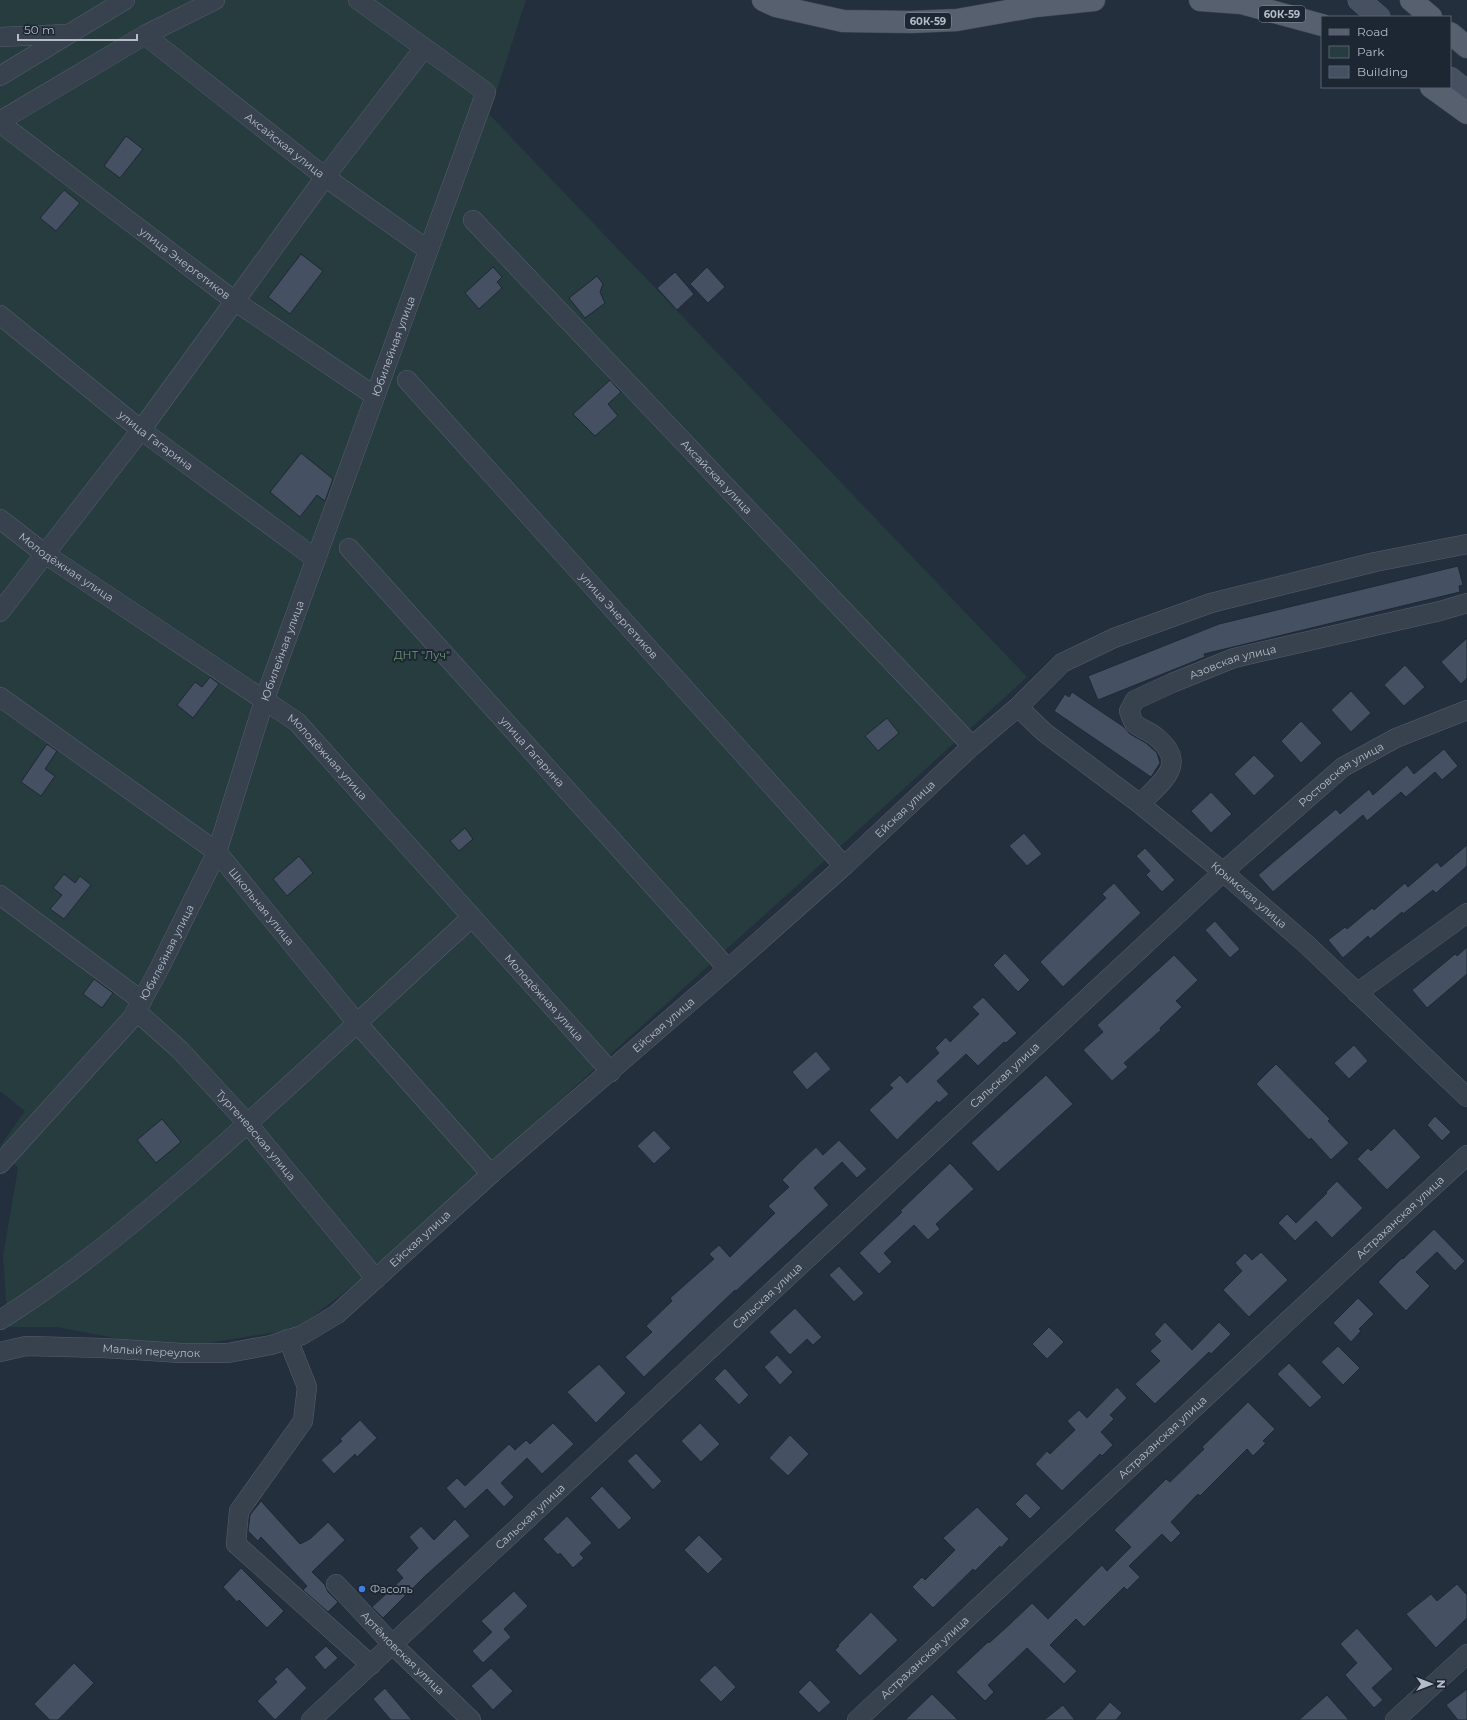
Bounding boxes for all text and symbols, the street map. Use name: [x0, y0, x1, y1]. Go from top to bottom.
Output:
road number: 60К-59: [1259, 6, 1305, 22]
road number: 60К-59: [905, 13, 951, 29]
scale bar: [18, 16, 137, 42]
legend: [1321, 16, 1451, 88]
text: 50 m: [24, 22, 55, 37]
text: Road: [1357, 24, 1388, 39]
text: Park: [1357, 44, 1385, 59]
text: Building: [1357, 64, 1408, 79]
street label: Аксайская улица: [242, 110, 327, 181]
street label: улица Энергетиков: [136, 223, 233, 302]
street label: Юбилейная улица: [369, 294, 418, 399]
street label: улица Гагарина: [115, 407, 196, 473]
street label: Аксайская улица: [678, 437, 755, 517]
street label: Молодёжная улица: [16, 529, 116, 605]
street label: улица Энергетиков: [576, 569, 661, 662]
street label: Юбилейная улица: [258, 599, 307, 703]
street label: Азовская улица: [1187, 642, 1277, 682]
park label: ДНТ "Луч": [394, 648, 450, 662]
street label: Молодёжная улица: [285, 711, 370, 803]
street label: улица Гагарина: [496, 713, 568, 790]
street label: Ростовская улица: [1296, 739, 1386, 810]
street label: Ейская улица: [872, 777, 938, 841]
street label: Крымская улица: [1208, 858, 1290, 931]
street label: Школьная улица: [226, 865, 297, 948]
street label: Юбилейная улица: [136, 902, 197, 1003]
street label: Молодёжная улица: [501, 951, 587, 1044]
street label: Ейская улица: [629, 994, 697, 1056]
street label: Сальская улица: [967, 1039, 1042, 1111]
street label: Тургеневская улица: [213, 1087, 299, 1184]
street label: Астраханская улица: [1353, 1173, 1447, 1262]
street label: Ейская улица: [386, 1207, 453, 1270]
street label: Сальская улица: [729, 1260, 805, 1332]
street label: Малый переулок: [102, 1341, 201, 1360]
street label: Астраханская улица: [1115, 1393, 1209, 1482]
street label: Сальская улица: [492, 1481, 568, 1552]
place label: Фасоль: [370, 1582, 413, 1596]
marker: Фасоль: [357, 1584, 367, 1594]
street label: Артёмовская улица: [358, 1608, 447, 1698]
street label: Астраханская улица: [877, 1613, 972, 1702]
north arrow: [1411, 1664, 1451, 1704]
text: N: [1434, 1680, 1448, 1688]

